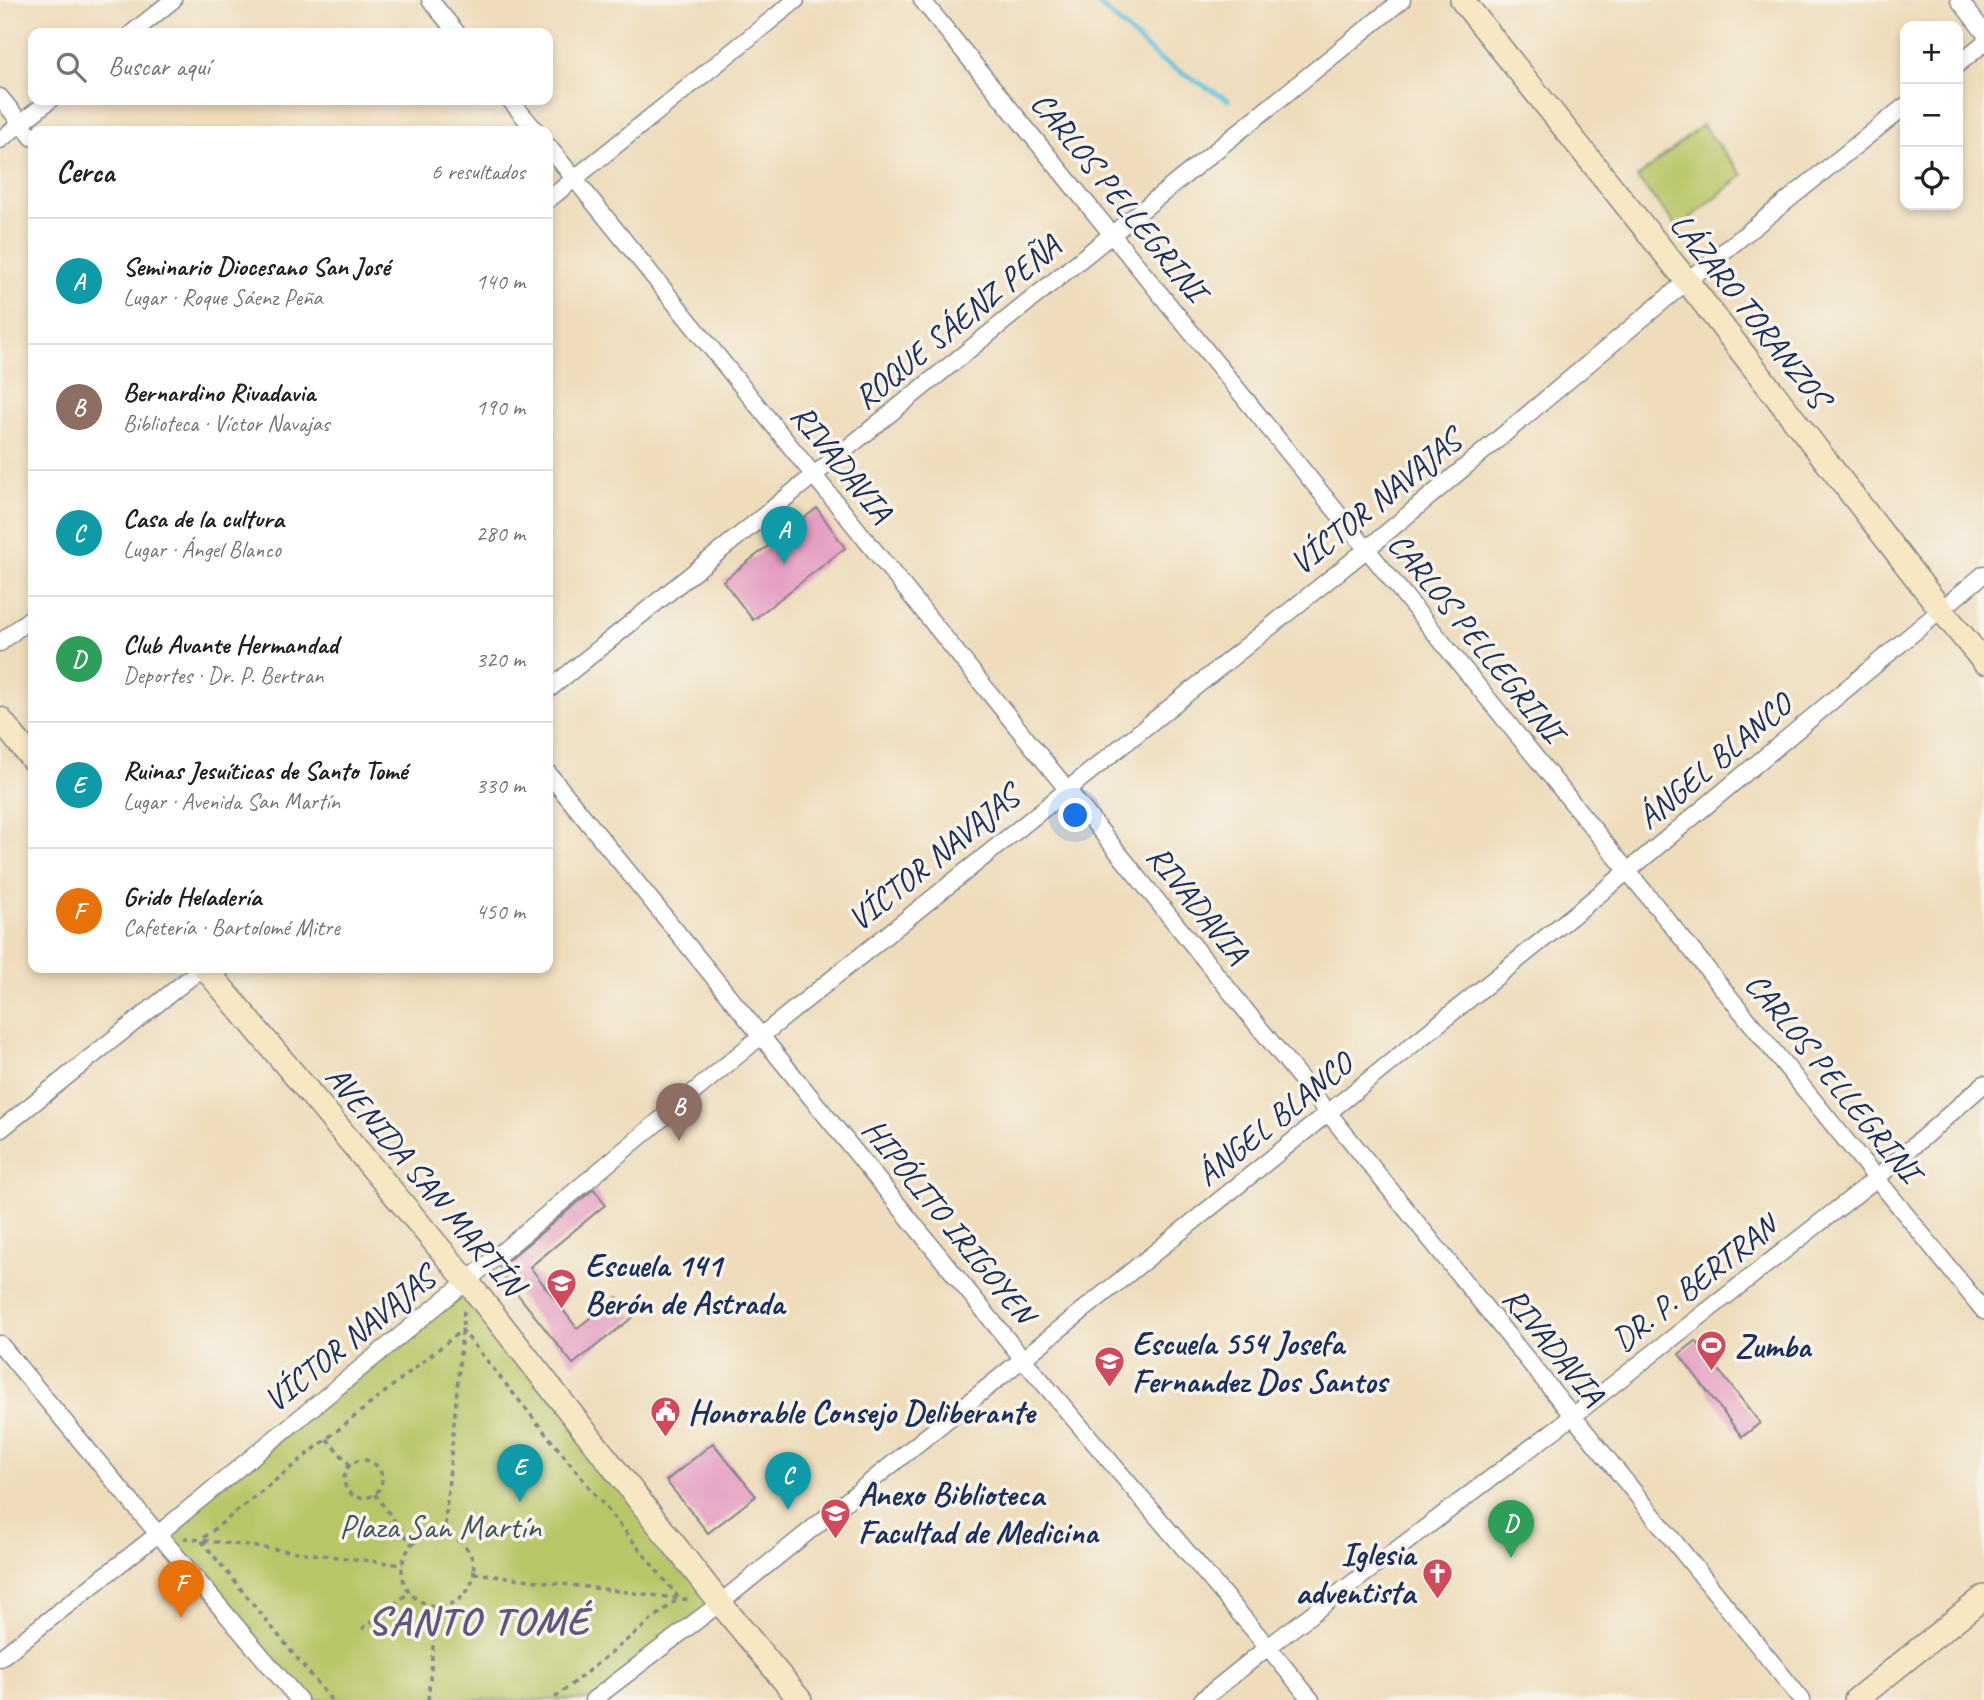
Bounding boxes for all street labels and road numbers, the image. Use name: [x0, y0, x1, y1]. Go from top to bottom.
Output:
street label: CARLOS PELLEGRINI: [1022, 83, 1220, 314]
street label: LÁZARO TORANZOS: [1661, 204, 1843, 420]
street label: ROQUE SÁENZ PEÑA: [845, 225, 1070, 418]
street label: RIVADAVIA: [783, 396, 901, 530]
street label: VÍCTOR NAVAJAS: [1281, 416, 1474, 584]
street label: CARLOS PELLEGRINI: [1379, 524, 1577, 755]
street label: ÁNGEL BLANCO: [1628, 682, 1803, 838]
street label: VÍCTOR NAVAJAS: [839, 772, 1032, 940]
street label: RIVADAVIA: [1138, 836, 1259, 973]
street label: CARLOS PELLEGRINI: [1736, 964, 1934, 1195]
street label: ÁNGEL BLANCO: [1187, 1041, 1364, 1195]
street label: AVENIDA SAN MARTÍN: [317, 1057, 537, 1307]
street label: HIPÓLITO IRIGOYEN: [853, 1110, 1047, 1336]
street label: DR. P. BERTRAN: [1603, 1203, 1788, 1360]
street label: VÍCTOR NAVAJAS: [255, 1253, 448, 1421]
street label: RIVADAVIA: [1494, 1278, 1615, 1415]

